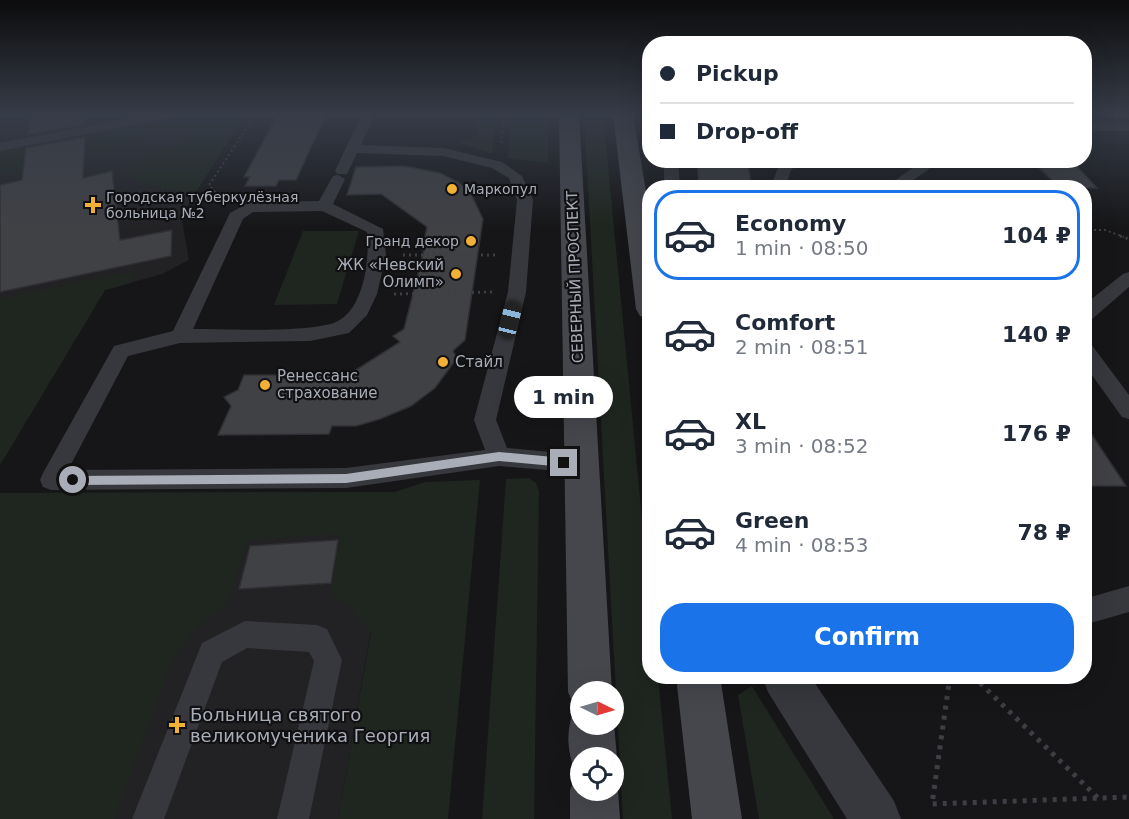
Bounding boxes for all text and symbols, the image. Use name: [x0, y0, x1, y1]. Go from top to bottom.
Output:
text: Pickup: [696, 61, 779, 86]
text: Drop-off: [696, 119, 798, 144]
place label: Маркопул: [464, 181, 537, 197]
marker: Маркопул: [445, 182, 459, 196]
place label: Городская туберкулёзная больница №2: [106, 189, 298, 221]
street label: СЕВЕРНЫЙ ПРОСПЕКТ: [562, 190, 587, 364]
marker: Городская туберкулёзная больница №2: [84, 196, 102, 214]
icon: car: [663, 208, 717, 262]
text: Economy: [735, 211, 846, 236]
text: 104 ₽: [1002, 223, 1071, 248]
place label: Гранд декор: [366, 233, 459, 249]
marker: Гранд декор: [464, 234, 478, 248]
text: 1 min · 08:50: [735, 236, 869, 260]
place label: ЖК «Невский Олимп»: [337, 256, 444, 291]
marker: ЖК «Невский Олимп»: [449, 267, 463, 281]
car: [497, 300, 523, 340]
icon: car: [663, 307, 717, 361]
text: Comfort: [735, 310, 835, 335]
text: 140 ₽: [1002, 322, 1071, 347]
text: 2 min · 08:51: [735, 335, 869, 359]
place label: Стайл: [455, 353, 503, 371]
marker: Стайл: [436, 355, 450, 369]
place label: Ренессанс страхование: [277, 367, 378, 402]
callout: 1 min: [514, 376, 614, 418]
marker: Ренессанс страхование: [258, 378, 272, 392]
text: 1 min: [532, 385, 595, 409]
icon: car: [663, 406, 717, 460]
text: XL: [735, 409, 766, 434]
text: 176 ₽: [1002, 421, 1071, 446]
text: 3 min · 08:52: [735, 434, 869, 458]
route end: [550, 449, 577, 476]
route start: [59, 466, 86, 493]
icon: car: [663, 505, 717, 559]
text: Green: [735, 508, 809, 533]
text: 78 ₽: [1017, 520, 1071, 545]
text: 4 min · 08:53: [735, 533, 869, 557]
button: Confirm: [660, 603, 1074, 672]
north arrow: [570, 681, 624, 735]
map controls: [570, 681, 624, 801]
place label: Больница святого великомученика Георгия: [190, 704, 430, 746]
marker: Больница святого великомученика Георгия: [168, 716, 186, 734]
button: locate: [570, 747, 624, 801]

